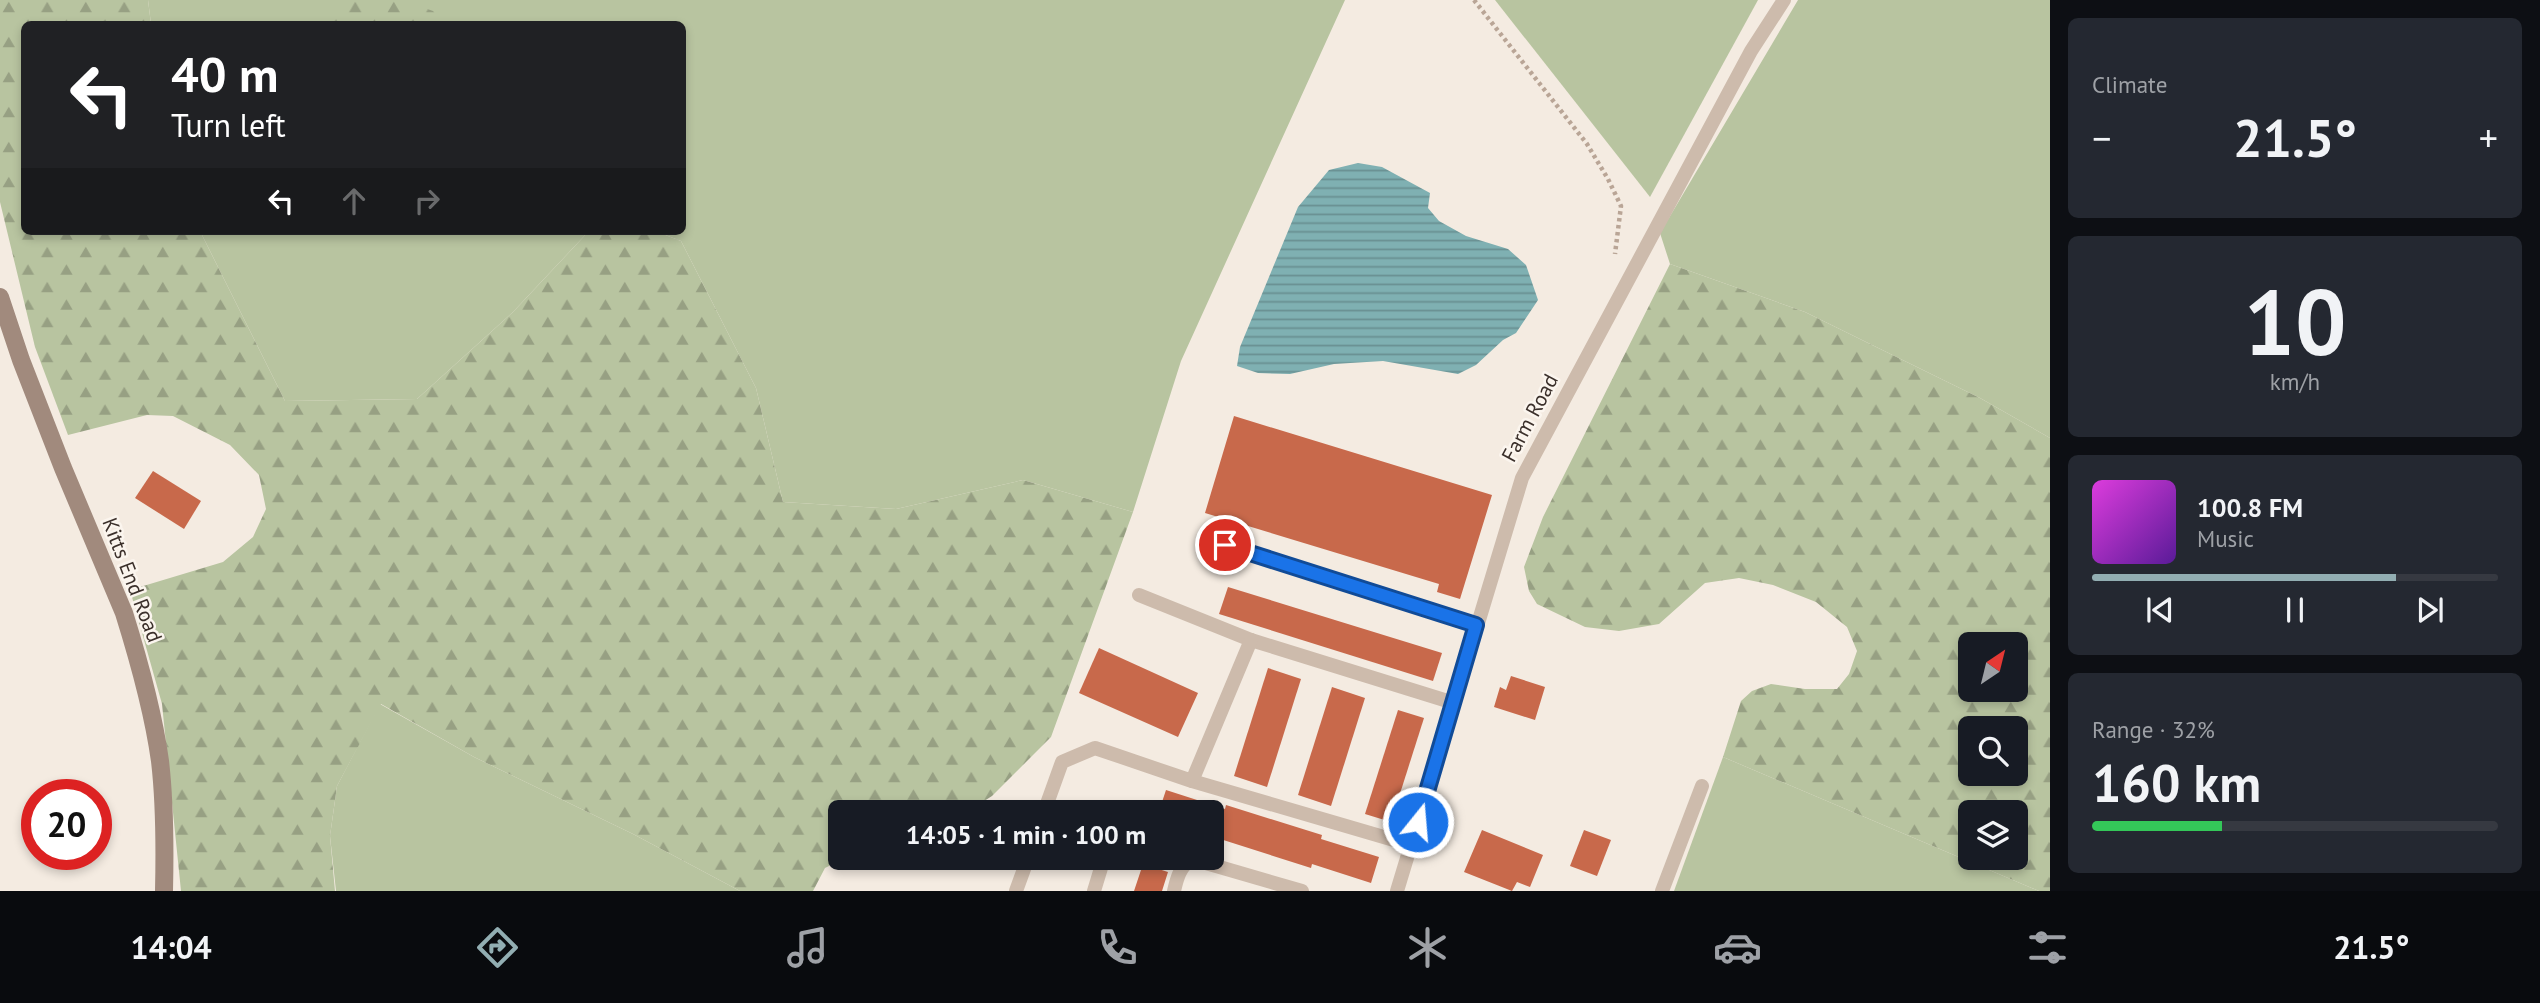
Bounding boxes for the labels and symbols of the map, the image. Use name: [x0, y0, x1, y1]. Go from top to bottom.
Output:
street label: Farm Road: [1495, 369, 1564, 466]
street label: Kitts End Road: [96, 514, 169, 646]
pin: [1195, 515, 1255, 575]
north arrow: [1958, 632, 2028, 702]
speed limit sign: 20: [21, 779, 112, 870]
position arrow: [1381, 785, 1455, 859]

